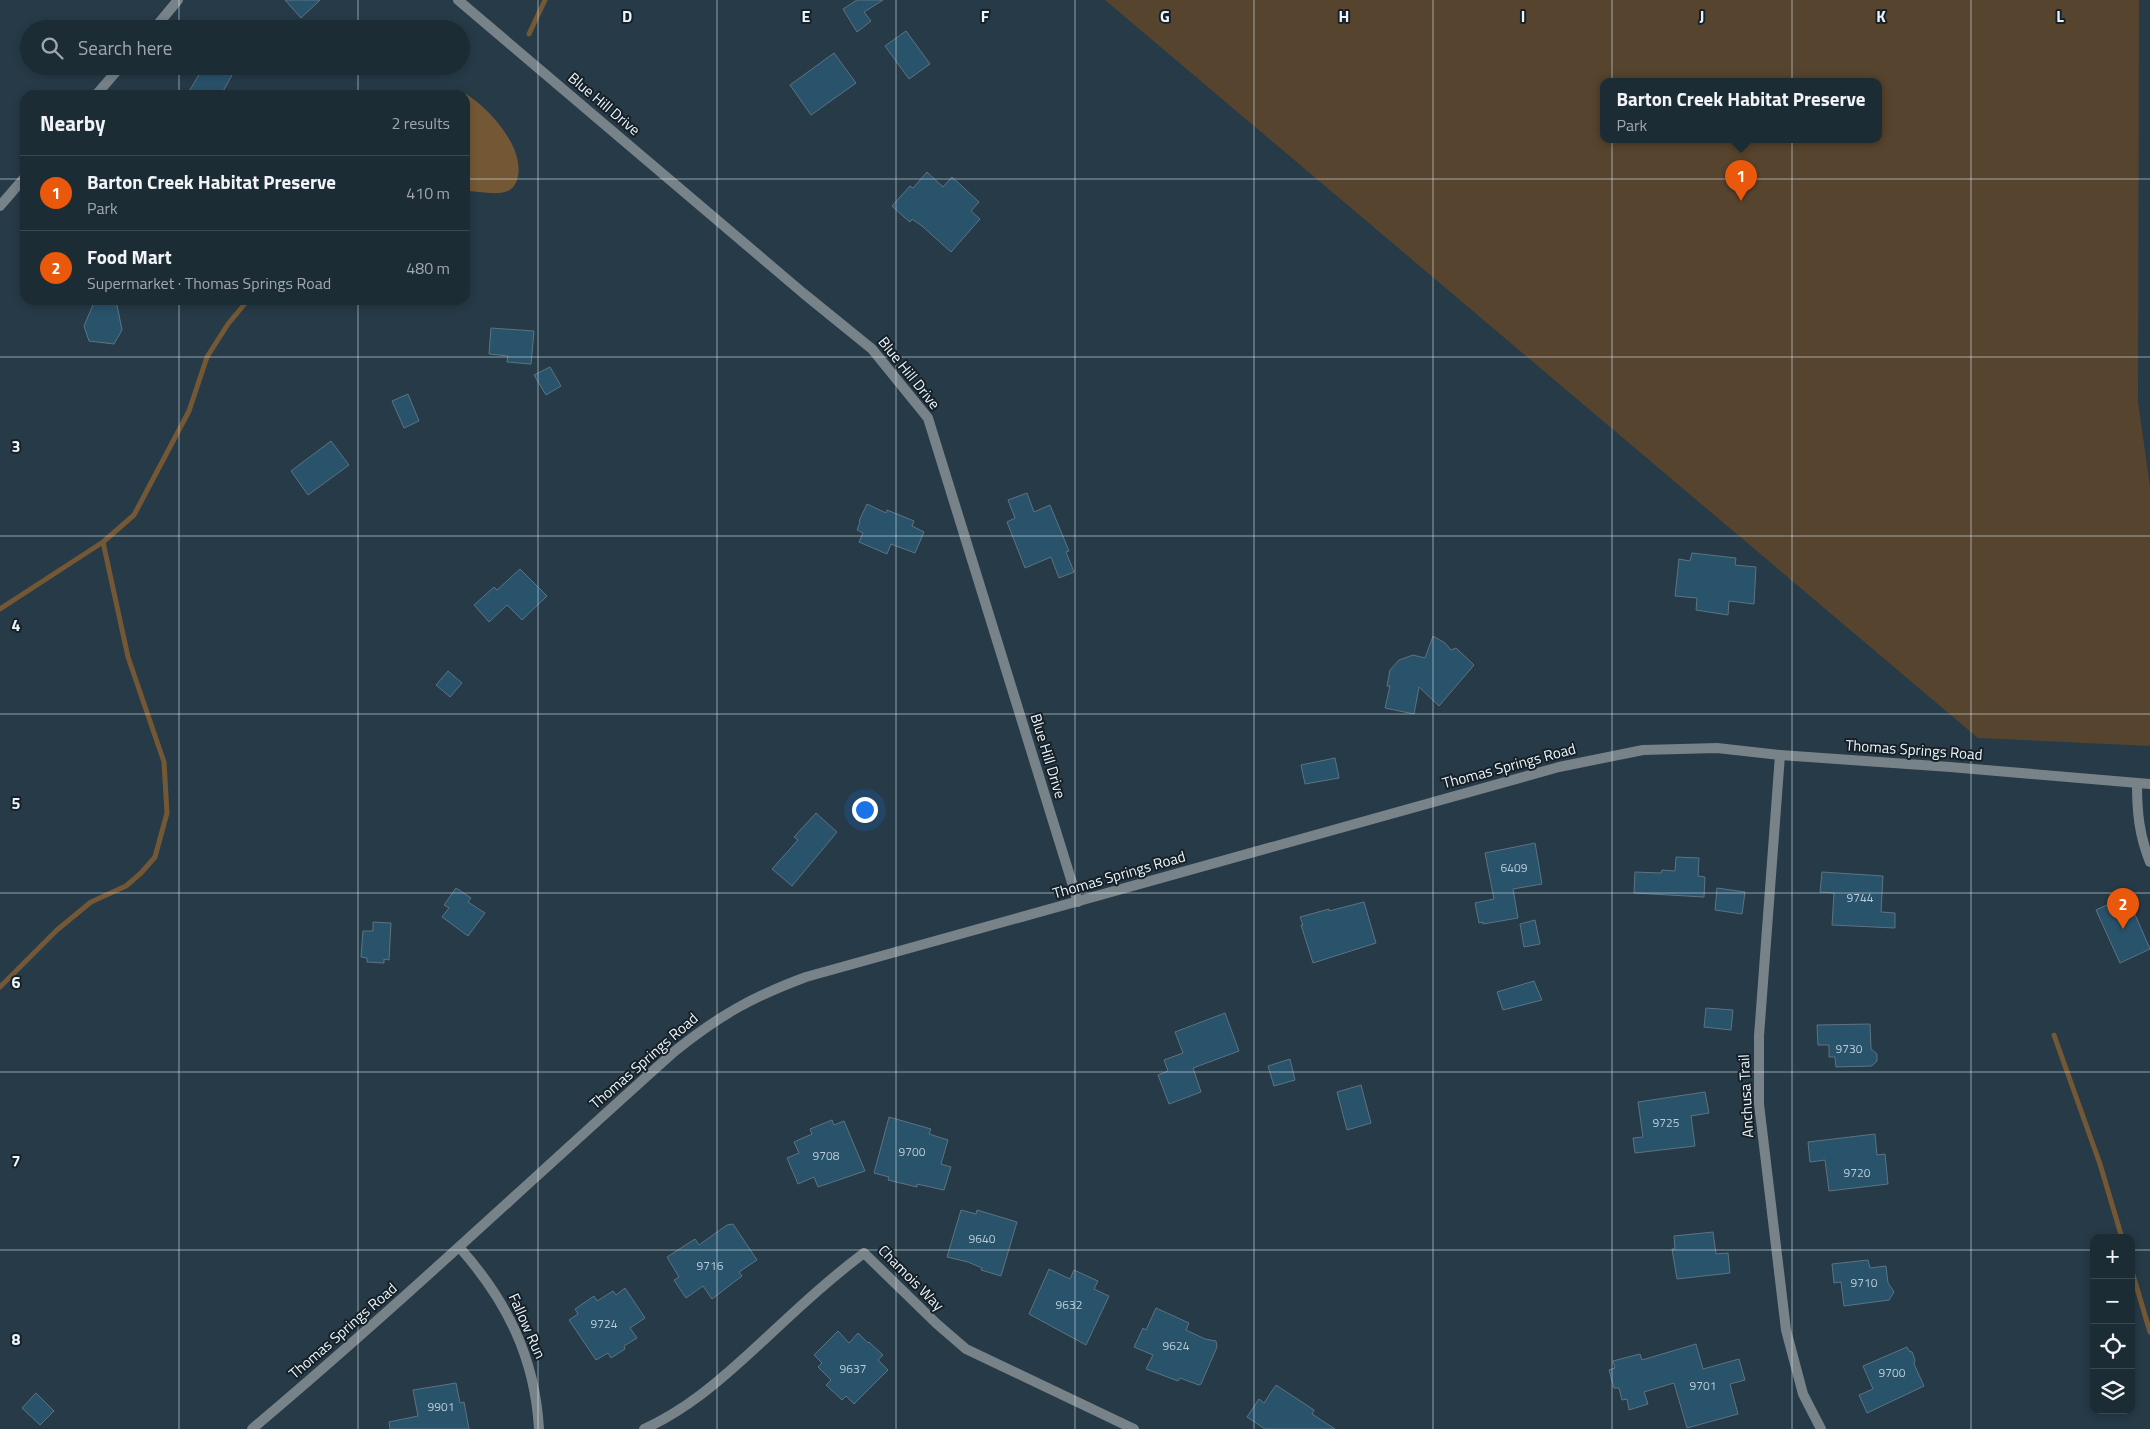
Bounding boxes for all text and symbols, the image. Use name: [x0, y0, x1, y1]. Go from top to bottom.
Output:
text: D: [622, 4, 632, 28]
text: E: [802, 4, 811, 28]
text: F: [981, 4, 990, 28]
text: G: [1160, 4, 1170, 28]
text: H: [1339, 4, 1349, 28]
text: I: [1521, 4, 1525, 28]
text: J: [1700, 4, 1704, 28]
text: K: [1876, 4, 1886, 28]
text: L: [2056, 4, 2064, 28]
search box: [20, 20, 470, 75]
text: Search here: [78, 33, 172, 62]
icon: search: [38, 34, 66, 62]
street label: Blue Hill Drive: [563, 67, 645, 141]
popup: [1600, 78, 1882, 143]
text: Barton Creek Habitat Preserve: [1616, 84, 1866, 113]
text: Nearby: [40, 107, 105, 139]
text: 2 results: [391, 111, 450, 135]
text: Park: [1616, 113, 1647, 137]
pin: 1: [1725, 160, 1757, 201]
text: Barton Creek Habitat Preserve: [87, 167, 336, 196]
text: 1: [52, 181, 60, 205]
text: 410 m: [406, 181, 450, 205]
text: Park: [87, 196, 118, 220]
text: Food Mart: [87, 242, 172, 271]
text: 2: [52, 256, 60, 280]
text: 480 m: [406, 256, 450, 280]
text: Supermarket · Thomas Springs Road: [87, 271, 331, 295]
street label: Blue Hill Drive: [873, 331, 946, 414]
text: 3: [12, 434, 20, 458]
text: 4: [12, 613, 21, 637]
street label: Blue Hill Drive: [1025, 710, 1072, 801]
street label: Thomas Springs Road: [1845, 733, 1983, 766]
street label: Thomas Springs Road: [1440, 737, 1578, 794]
text: 5: [12, 791, 21, 815]
your location: [852, 797, 878, 823]
street label: Thomas Springs Road: [1050, 845, 1188, 904]
house number: 6409: [1501, 858, 1528, 877]
house number: 9744: [1847, 888, 1874, 907]
pin: 2: [2107, 888, 2139, 929]
text: 6: [12, 970, 21, 994]
street label: Thomas Springs Road: [584, 1007, 703, 1114]
house number: 9730: [1836, 1039, 1863, 1058]
street label: Anchusa Trail: [1732, 1054, 1759, 1138]
house number: 9725: [1653, 1113, 1680, 1132]
house number: 9700: [899, 1142, 926, 1161]
house number: 9708: [813, 1146, 840, 1165]
text: 7: [12, 1149, 20, 1173]
house number: 9720: [1844, 1163, 1871, 1182]
house number: 9640: [969, 1229, 996, 1248]
map controls: [2090, 1234, 2135, 1414]
button: +: [2090, 1234, 2135, 1279]
street label: Chamois Way: [873, 1239, 950, 1316]
house number: 9716: [697, 1256, 724, 1275]
house number: 9710: [1851, 1273, 1878, 1292]
street label: Thomas Springs Road: [283, 1277, 402, 1384]
button: −: [2090, 1279, 2135, 1324]
street label: Fallow Run: [503, 1289, 552, 1362]
house number: 9632: [1056, 1295, 1082, 1314]
house number: 9724: [591, 1314, 618, 1333]
button: locate: [2090, 1324, 2135, 1369]
text: 8: [12, 1327, 21, 1351]
house number: 9624: [1163, 1336, 1190, 1355]
house number: 9637: [840, 1359, 866, 1378]
house number: 9700: [1879, 1363, 1906, 1382]
button: layers: [2090, 1369, 2135, 1414]
house number: 9701: [1690, 1376, 1716, 1395]
house number: 9901: [428, 1397, 454, 1416]

